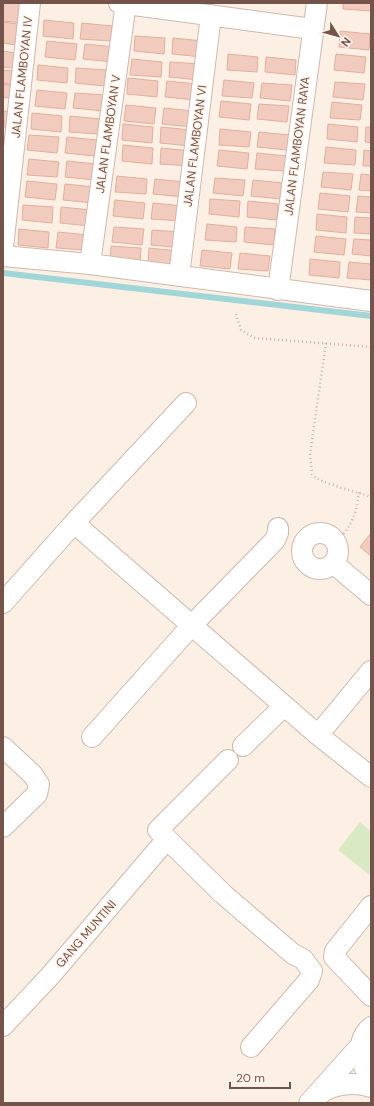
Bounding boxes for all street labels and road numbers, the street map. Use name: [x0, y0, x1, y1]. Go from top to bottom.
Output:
street label: JALAN FLAMBOYAN IV: [8, 15, 36, 139]
street label: JALAN FLAMBOYAN V: [92, 74, 124, 194]
street label: JALAN FLAMBOYAN RAYA: [281, 76, 313, 216]
street label: JALAN FLAMBOYAN VI: [180, 84, 210, 208]
street label: GANG MUNTINI: [52, 897, 120, 971]

